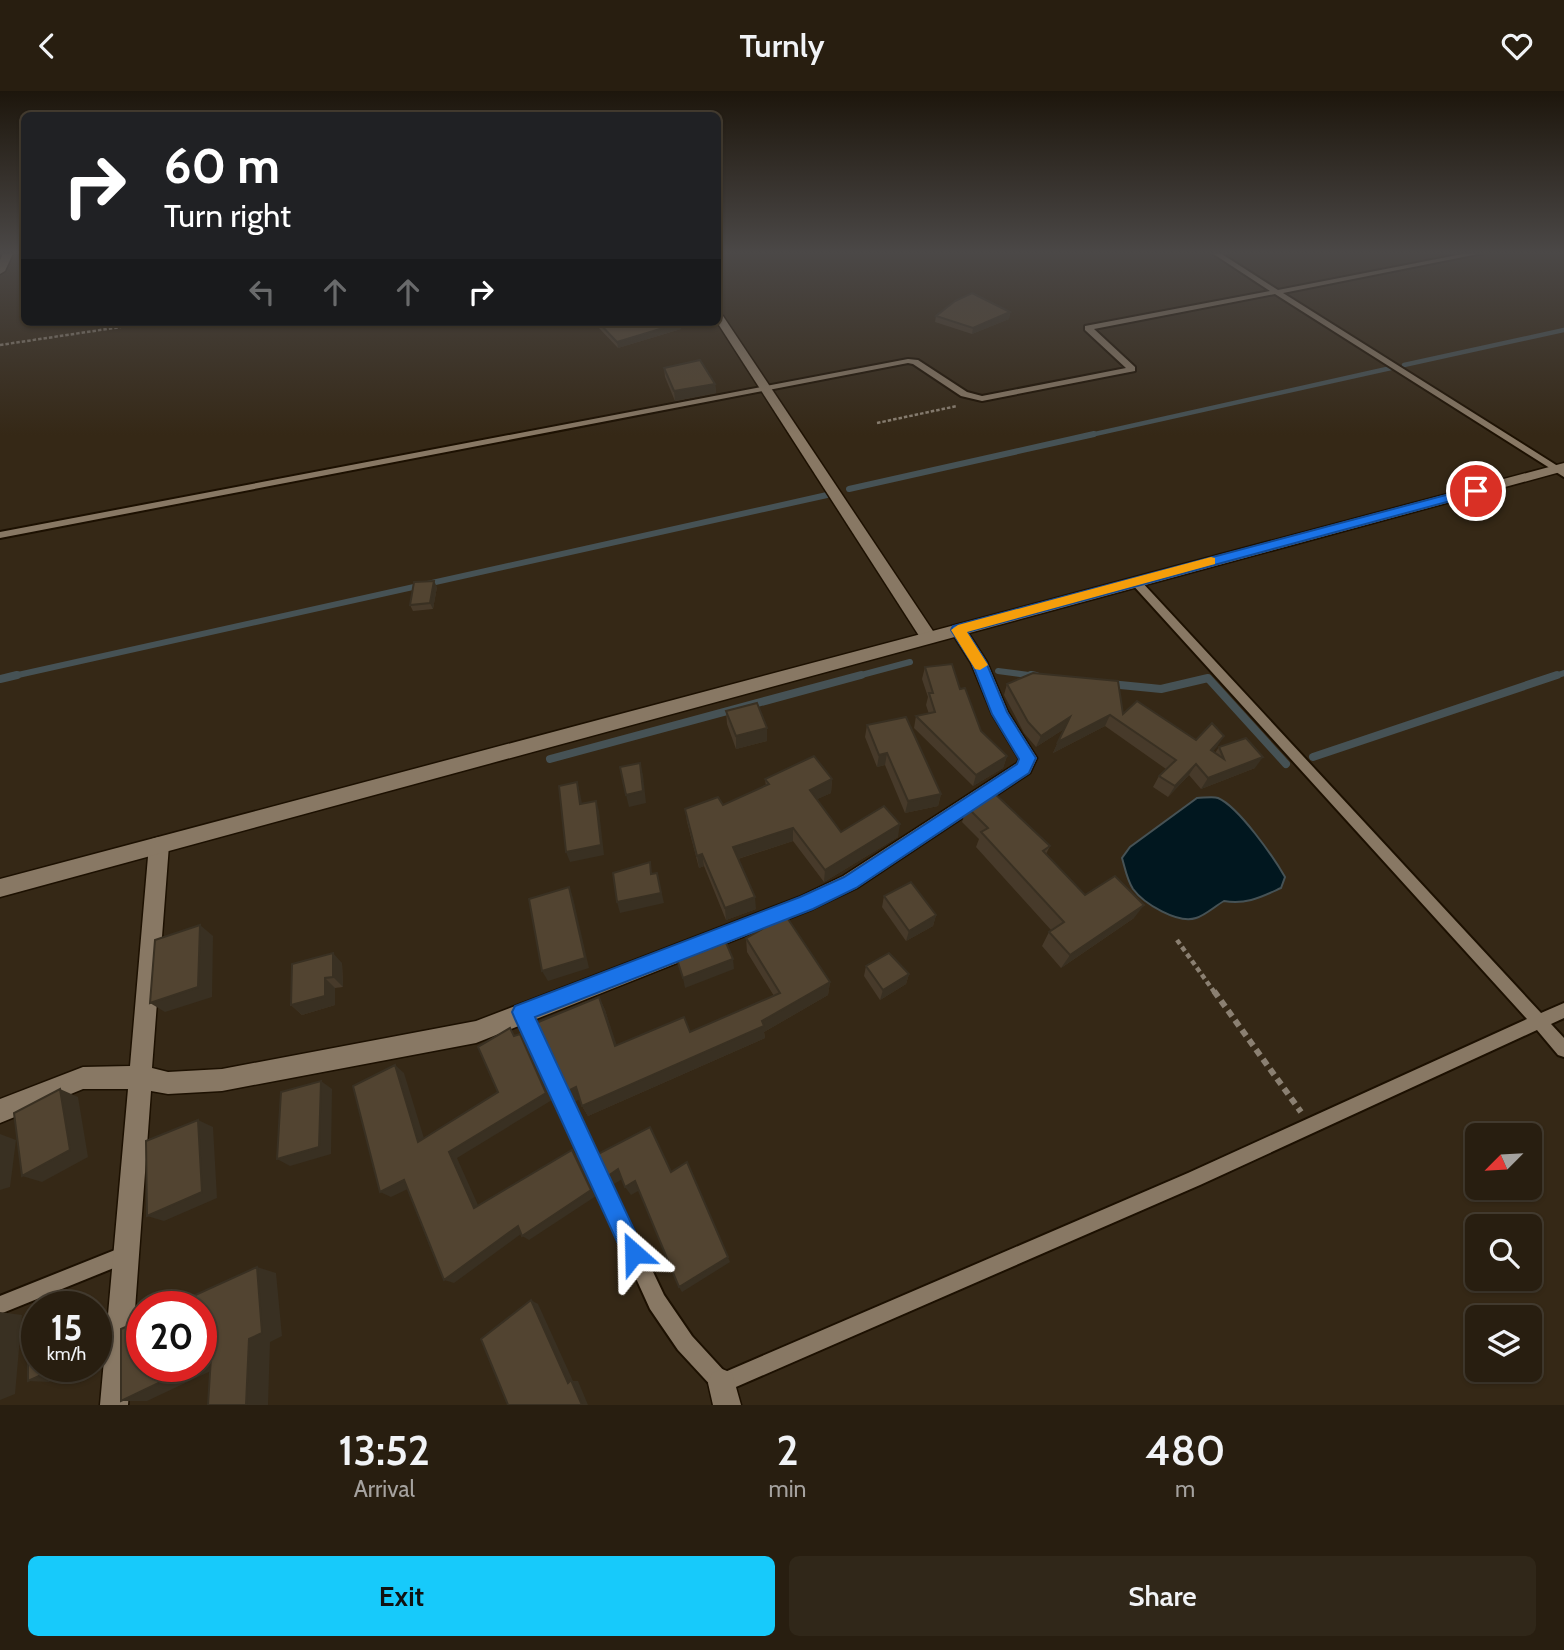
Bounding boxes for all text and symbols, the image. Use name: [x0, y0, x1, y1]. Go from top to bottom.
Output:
text: Turnly: [739, 26, 825, 65]
icon: back: [28, 27, 66, 65]
icon: heart: [1498, 27, 1536, 65]
text: 60 m: [164, 136, 280, 195]
icon: right: [49, 140, 140, 231]
text: Turn right: [164, 196, 291, 235]
icon: left: [243, 273, 281, 311]
icon: ahead: [316, 273, 354, 311]
icon: ahead: [389, 273, 427, 311]
icon: right: [462, 273, 500, 311]
pin: [1446, 461, 1506, 521]
icon: arrive: [1457, 472, 1495, 510]
north arrow: [1465, 1123, 1542, 1201]
map controls: [1465, 1123, 1542, 1382]
button: search: [1465, 1214, 1542, 1291]
position arrow: [597, 1216, 671, 1290]
speed limit sign: 20: [126, 1291, 217, 1382]
button: layers: [1465, 1305, 1542, 1382]
text: 15: [51, 1306, 82, 1349]
text: km/h: [47, 1343, 86, 1365]
text: 13:52: [339, 1424, 430, 1476]
text: 2: [776, 1424, 799, 1476]
text: 480: [1145, 1424, 1225, 1476]
text: Arrival: [354, 1475, 415, 1503]
text: min: [769, 1475, 806, 1503]
text: m: [1175, 1475, 1195, 1503]
button: Exit: [28, 1556, 775, 1636]
button: Share: [789, 1556, 1536, 1636]

